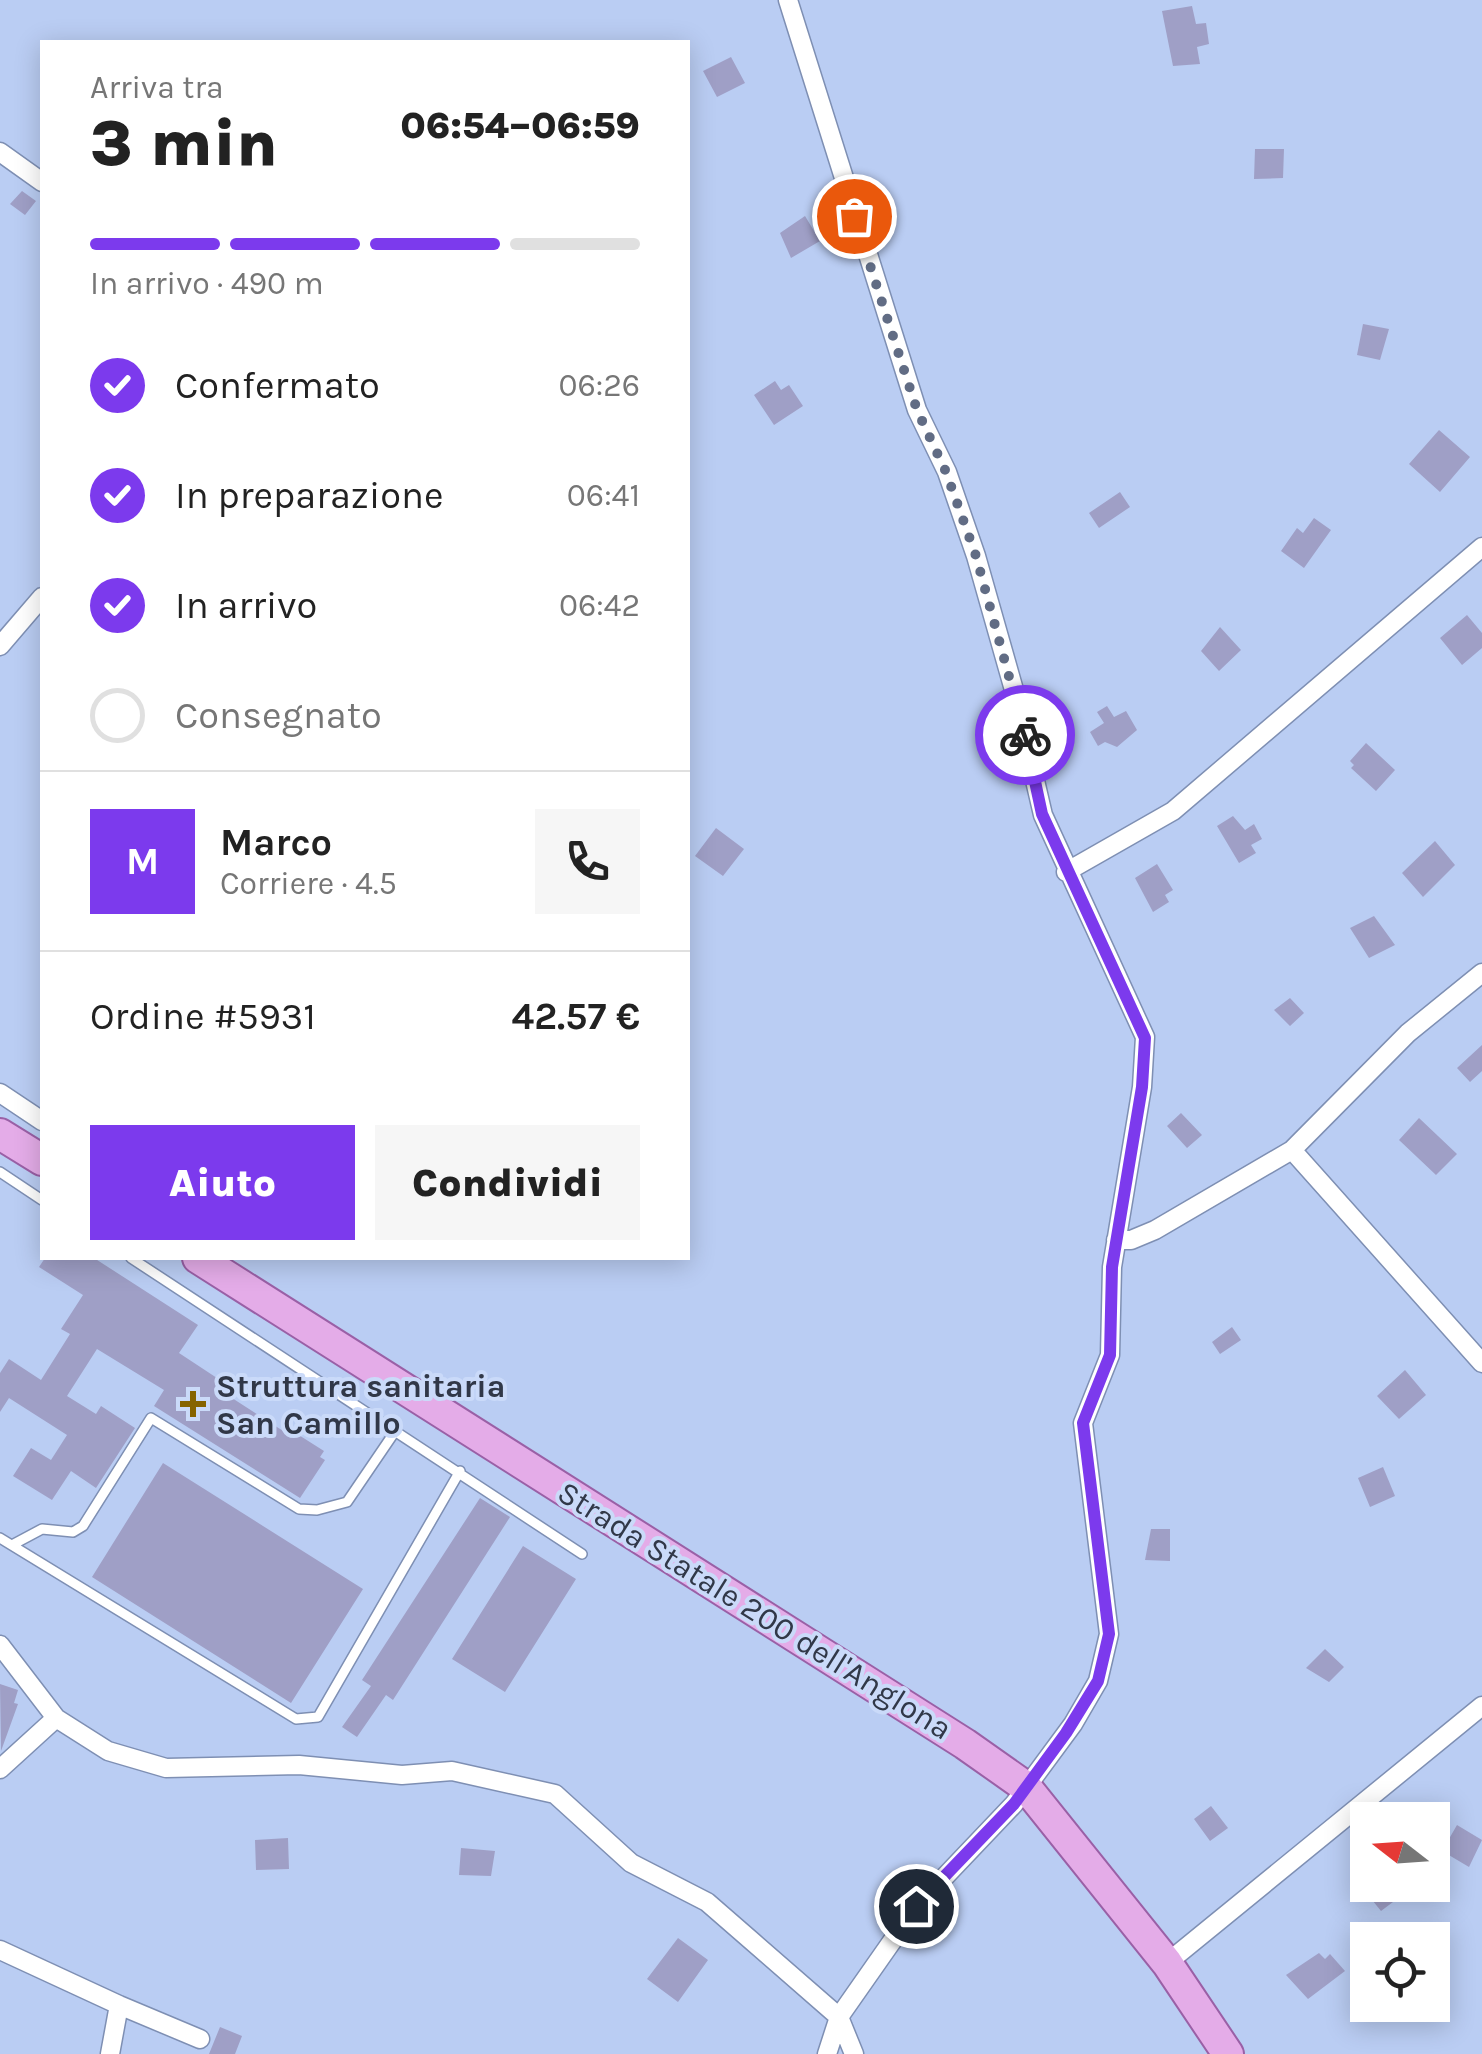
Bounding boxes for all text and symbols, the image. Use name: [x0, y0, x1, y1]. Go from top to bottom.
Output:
text: Arriva tra: [90, 69, 224, 106]
text: 06:54–06:59: [400, 103, 640, 148]
text: 3 min: [90, 105, 278, 181]
pin: [812, 174, 897, 259]
icon: bag: [827, 189, 882, 244]
text: In arrivo · 490 m: [90, 265, 324, 302]
icon: check: [90, 358, 145, 413]
text: Confermato: [175, 363, 380, 408]
text: 06:26: [558, 367, 640, 404]
icon: check: [90, 468, 145, 523]
text: In preparazione: [175, 473, 443, 518]
text: 06:41: [567, 477, 640, 514]
icon: check: [90, 578, 145, 633]
text: In arrivo: [175, 583, 317, 628]
text: 06:42: [559, 587, 640, 624]
courier: [975, 685, 1075, 785]
text: Consegnato: [175, 693, 382, 738]
icon: bike: [998, 708, 1053, 763]
button: phone: [535, 809, 640, 914]
text: Marco: [220, 820, 332, 865]
text: M: [126, 839, 159, 884]
text: Corriere · 4.5: [220, 865, 397, 902]
text: Ordine #5931: [90, 994, 316, 1039]
text: 42.57 €: [512, 994, 640, 1039]
button: Aiuto: [90, 1125, 355, 1240]
button: Condividi: [375, 1125, 640, 1240]
place label: Struttura sanitaria San Camillo: [216, 1368, 506, 1442]
marker: Struttura sanitaria San Camillo: [180, 1391, 206, 1417]
street label: Strada Statale 200 dell'Anglona: [551, 1474, 958, 1747]
north arrow: [1350, 1802, 1450, 1902]
map controls: [1350, 1802, 1450, 2022]
pin: [874, 1864, 959, 1949]
icon: home: [889, 1879, 944, 1934]
button: locate: [1350, 1922, 1450, 2022]

